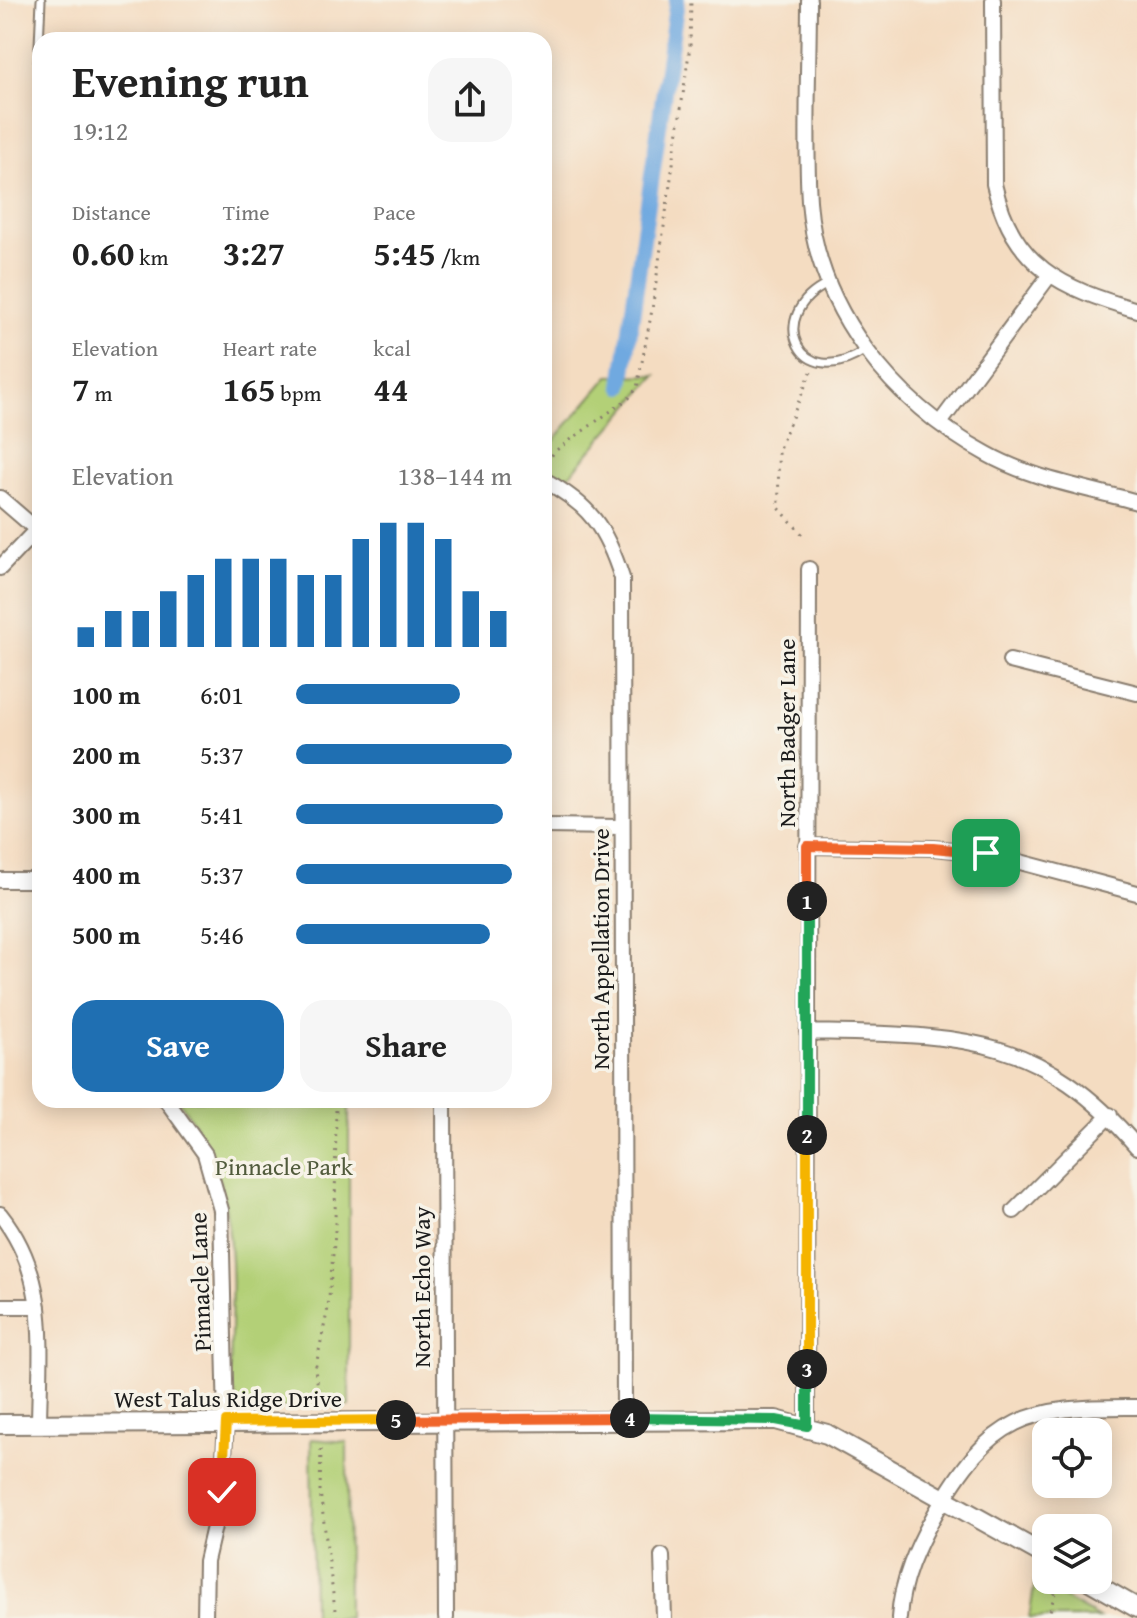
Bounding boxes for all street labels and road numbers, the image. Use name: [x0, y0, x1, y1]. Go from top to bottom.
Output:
street label: North Badger Lane: [769, 639, 804, 827]
street label: North Appellation Drive: [583, 828, 618, 1070]
street label: North Echo Way: [404, 1206, 439, 1368]
street label: Pinnacle Lane: [180, 1212, 220, 1352]
street label: West Talus Ridge Drive: [114, 1381, 342, 1416]

